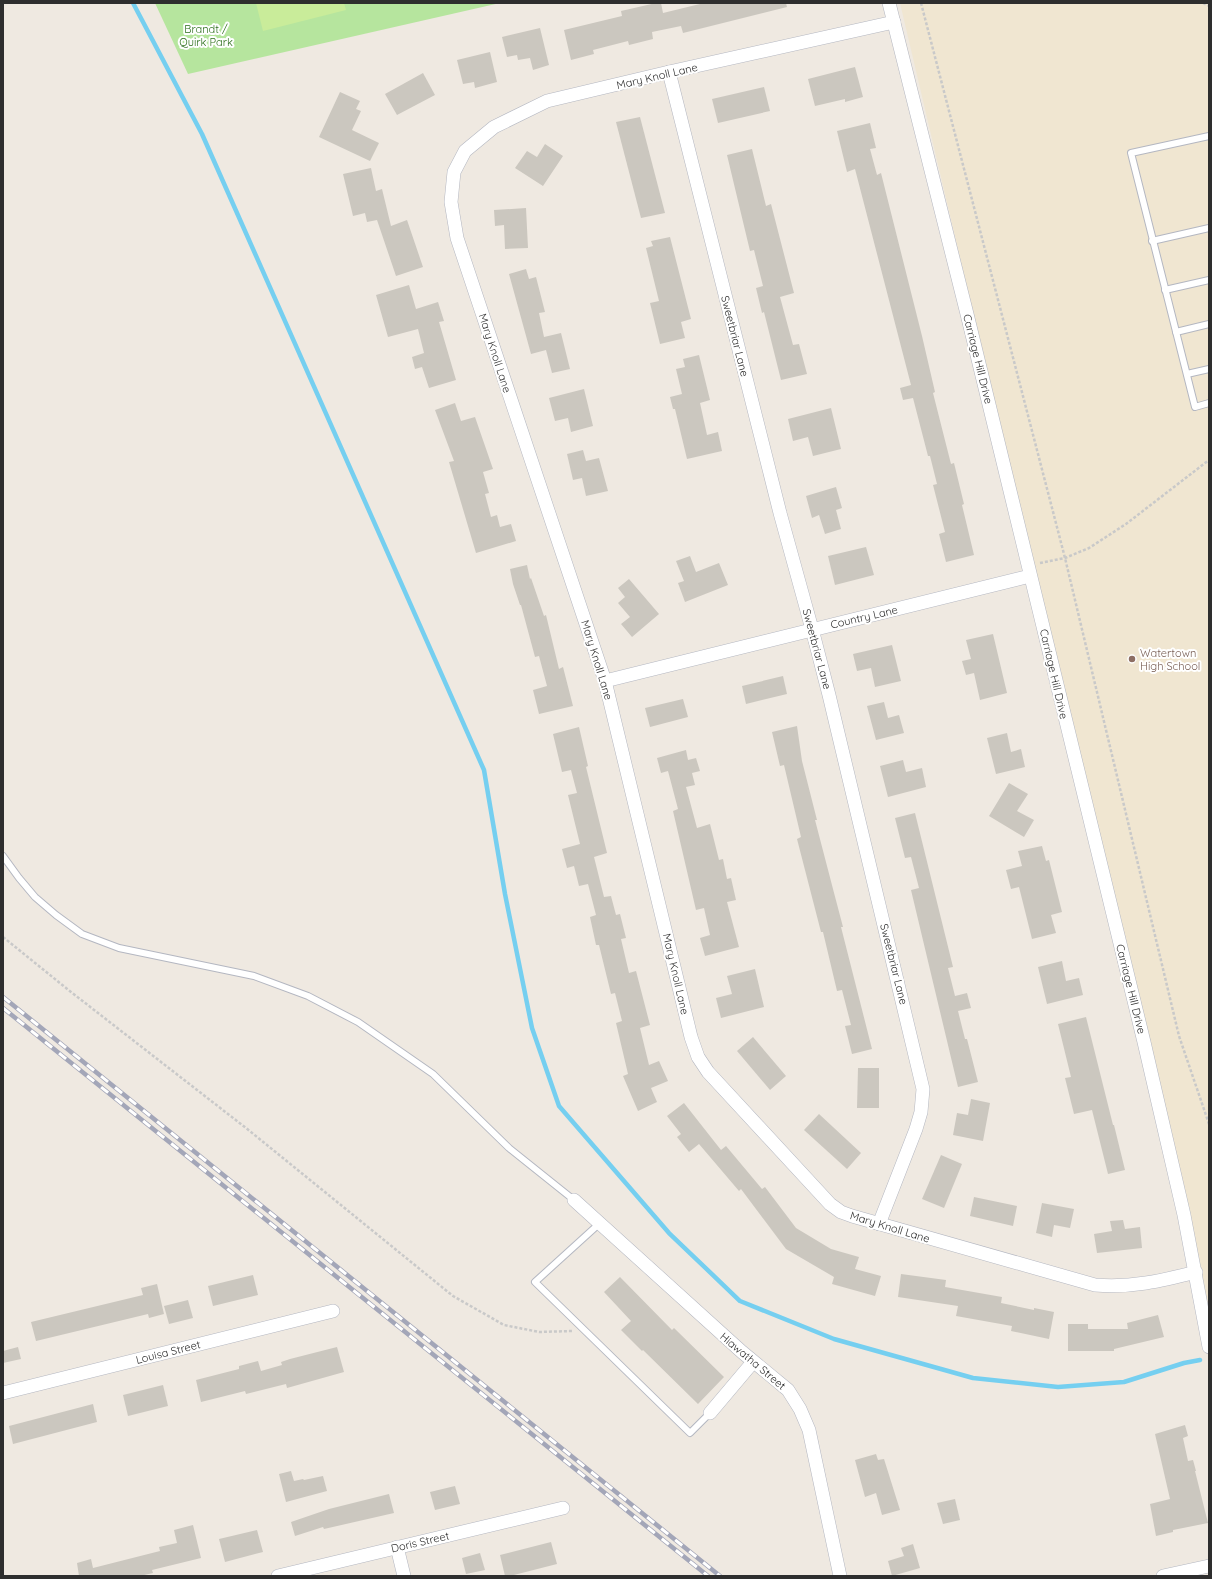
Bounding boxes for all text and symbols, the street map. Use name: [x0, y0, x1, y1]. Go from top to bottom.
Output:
park label: Brandt / Quirk Park: [179, 22, 233, 49]
street label: Mary Knoll Lane: [615, 60, 699, 92]
street label: Sweetbriar Lane: [718, 294, 752, 378]
street label: Mary Knoll Lane: [476, 311, 514, 395]
street label: Carriage Hill Drive: [960, 313, 996, 405]
street label: Country Lane: [829, 602, 899, 632]
street label: Sweetbriar Lane: [800, 607, 834, 691]
street label: Mary Knoll Lane: [578, 618, 616, 702]
street label: Carriage Hill Drive: [1037, 628, 1071, 720]
place label: Watertown High School: [1140, 646, 1200, 673]
marker: Watertown High School: [1127, 654, 1137, 664]
street label: Sweetbriar Lane: [877, 922, 911, 1006]
street label: Mary Knoll Lane: [660, 932, 692, 1016]
street label: Carriage Hill Drive: [1113, 943, 1149, 1035]
street label: Mary Knoll Lane: [848, 1208, 932, 1246]
street label: Hiawatha Street: [717, 1329, 789, 1393]
street label: Louisa Street: [134, 1337, 202, 1367]
street label: Doris Street: [389, 1528, 451, 1556]

